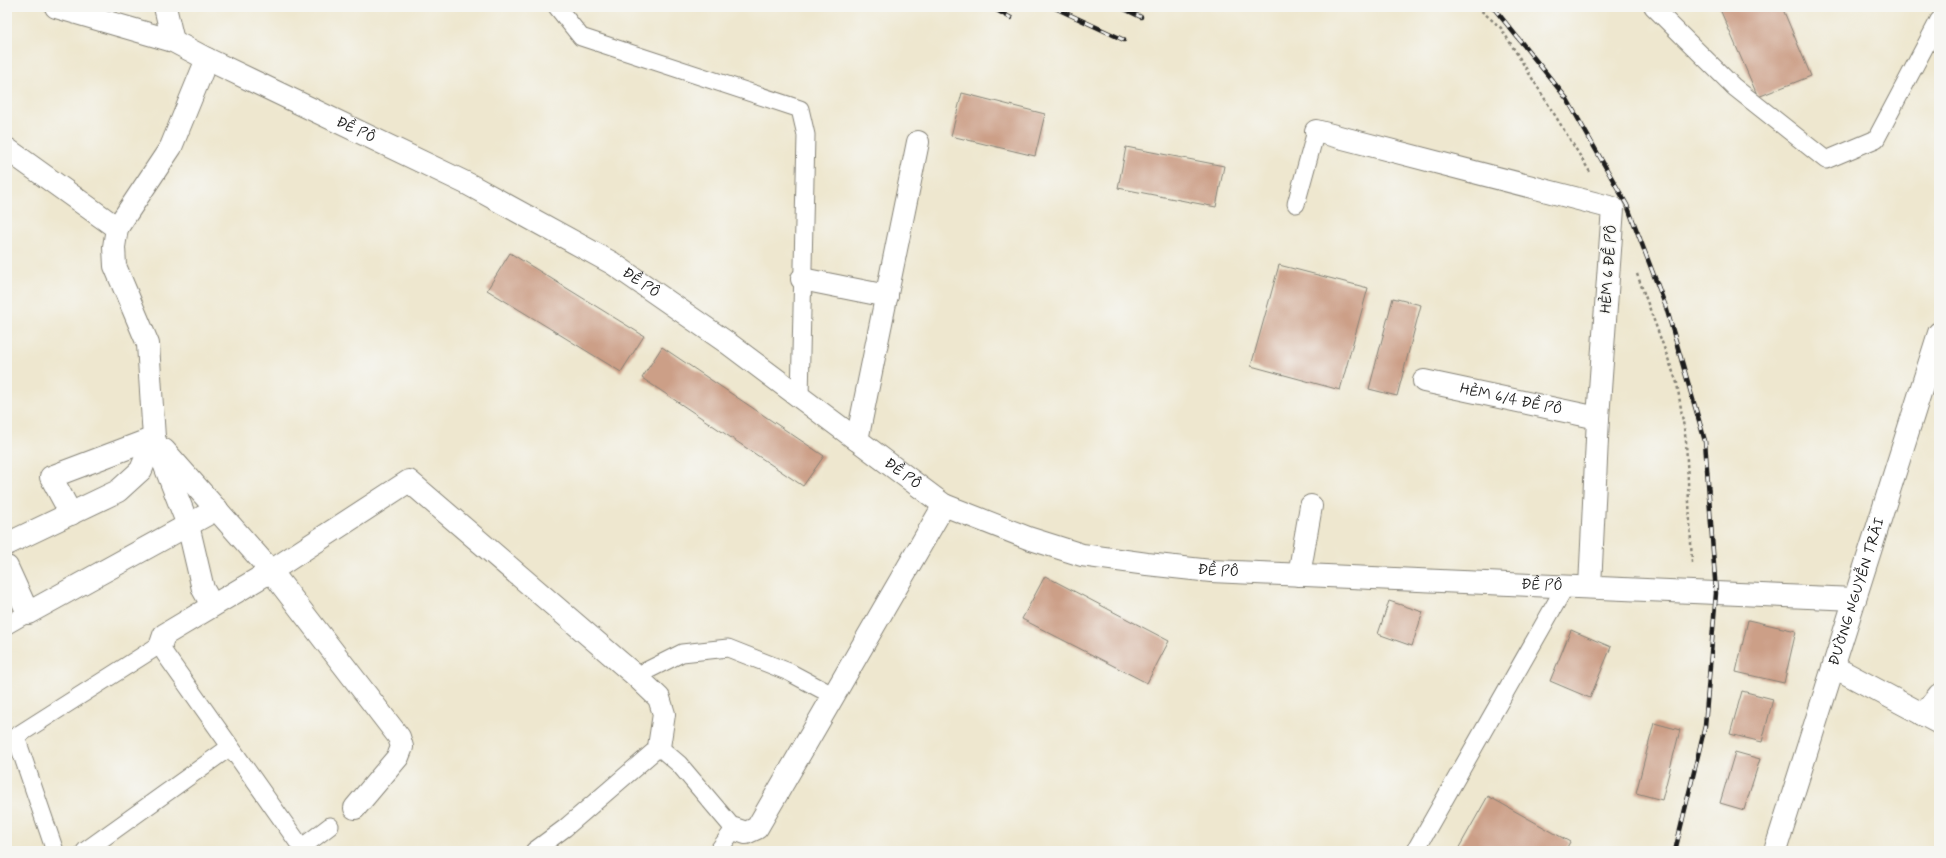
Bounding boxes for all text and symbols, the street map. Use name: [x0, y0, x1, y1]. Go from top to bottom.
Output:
street label: ĐỀ PÔ: [333, 112, 379, 148]
street label: HẺM 6 ĐỀ PÔ: [1594, 224, 1622, 314]
street label: ĐỀ PÔ: [618, 263, 664, 303]
street label: HẺM 6/4 ĐỀ PÔ: [1458, 379, 1564, 420]
street label: ĐỀ PÔ: [880, 454, 926, 494]
street label: ĐƯỜNG NGUYỄN TRÃI: [1824, 515, 1890, 668]
street label: ĐỀ PÔ: [1197, 559, 1239, 582]
street label: ĐỀ PÔ: [1521, 573, 1563, 596]

